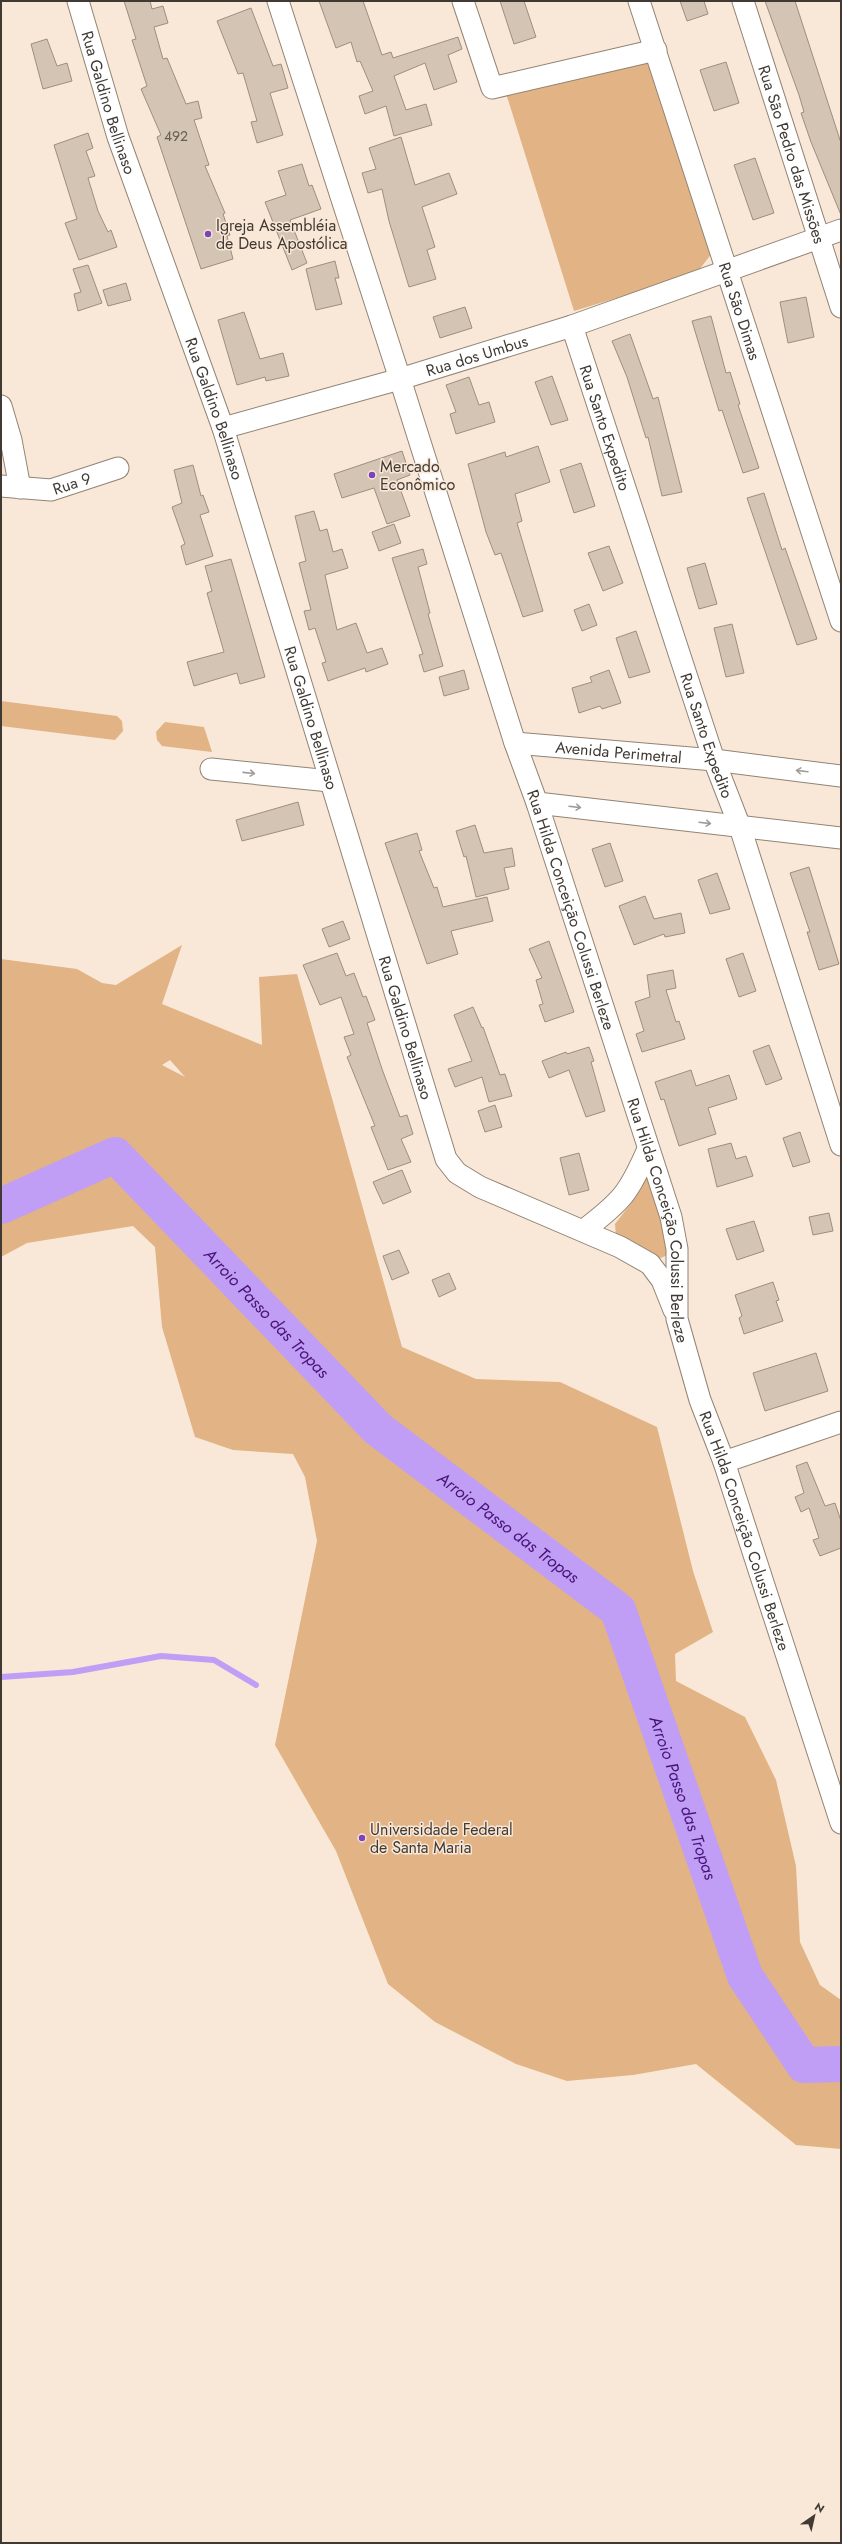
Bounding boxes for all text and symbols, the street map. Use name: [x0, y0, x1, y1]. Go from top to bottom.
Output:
street label: Rua Galdino Bellinaso: [75, 28, 142, 178]
street label: Rua São Pedro das Missões: [752, 62, 831, 247]
house number: 492: [164, 126, 188, 146]
place label: Igreja Assembléia de Deus Apostólica: [216, 214, 348, 255]
marker: Igreja Assembléia de Deus Apostólica: [203, 229, 213, 239]
street label: Rua São Dimas: [713, 259, 766, 363]
street label: Rua dos Umbus: [423, 329, 531, 382]
street label: Rua Galdino Bellinaso: [179, 334, 249, 483]
street label: Rua Santo Expedito: [574, 362, 636, 494]
place label: Mercado Econômico: [380, 455, 456, 496]
street label: Rua 9: [50, 467, 94, 501]
marker: Mercado Econômico: [367, 470, 377, 480]
street label: Rua Galdino Bellinaso: [278, 643, 344, 793]
street label: Rua Santo Expedito: [674, 670, 739, 802]
street label: Avenida Perimetral: [554, 735, 683, 769]
one-way arrow: [796, 767, 809, 775]
one-way arrow: [242, 769, 255, 777]
street label: Rua Hilda Conceição Colussi Berleze: [521, 786, 621, 1033]
one-way arrow: [568, 804, 581, 811]
one-way arrow: [698, 819, 711, 827]
street label: Rua Galdino Bellinaso: [373, 953, 438, 1103]
street label: Rua Hilda Conceição Colussi Berleze: [621, 1095, 694, 1346]
water label: Arroio Passo das Tropas: [198, 1242, 335, 1384]
street label: Rua Hilda Conceição Colussi Berleze: [693, 1408, 795, 1654]
water label: Arroio Passo das Tropas: [432, 1465, 584, 1589]
water label: Arroio Passo das Tropas: [643, 1712, 723, 1883]
place label: Universidade Federal de Santa Maria: [370, 1818, 513, 1859]
marker: Universidade Federal de Santa Maria: [357, 1833, 367, 1843]
north arrow: [794, 2496, 834, 2536]
text: N: [811, 2499, 828, 2517]

